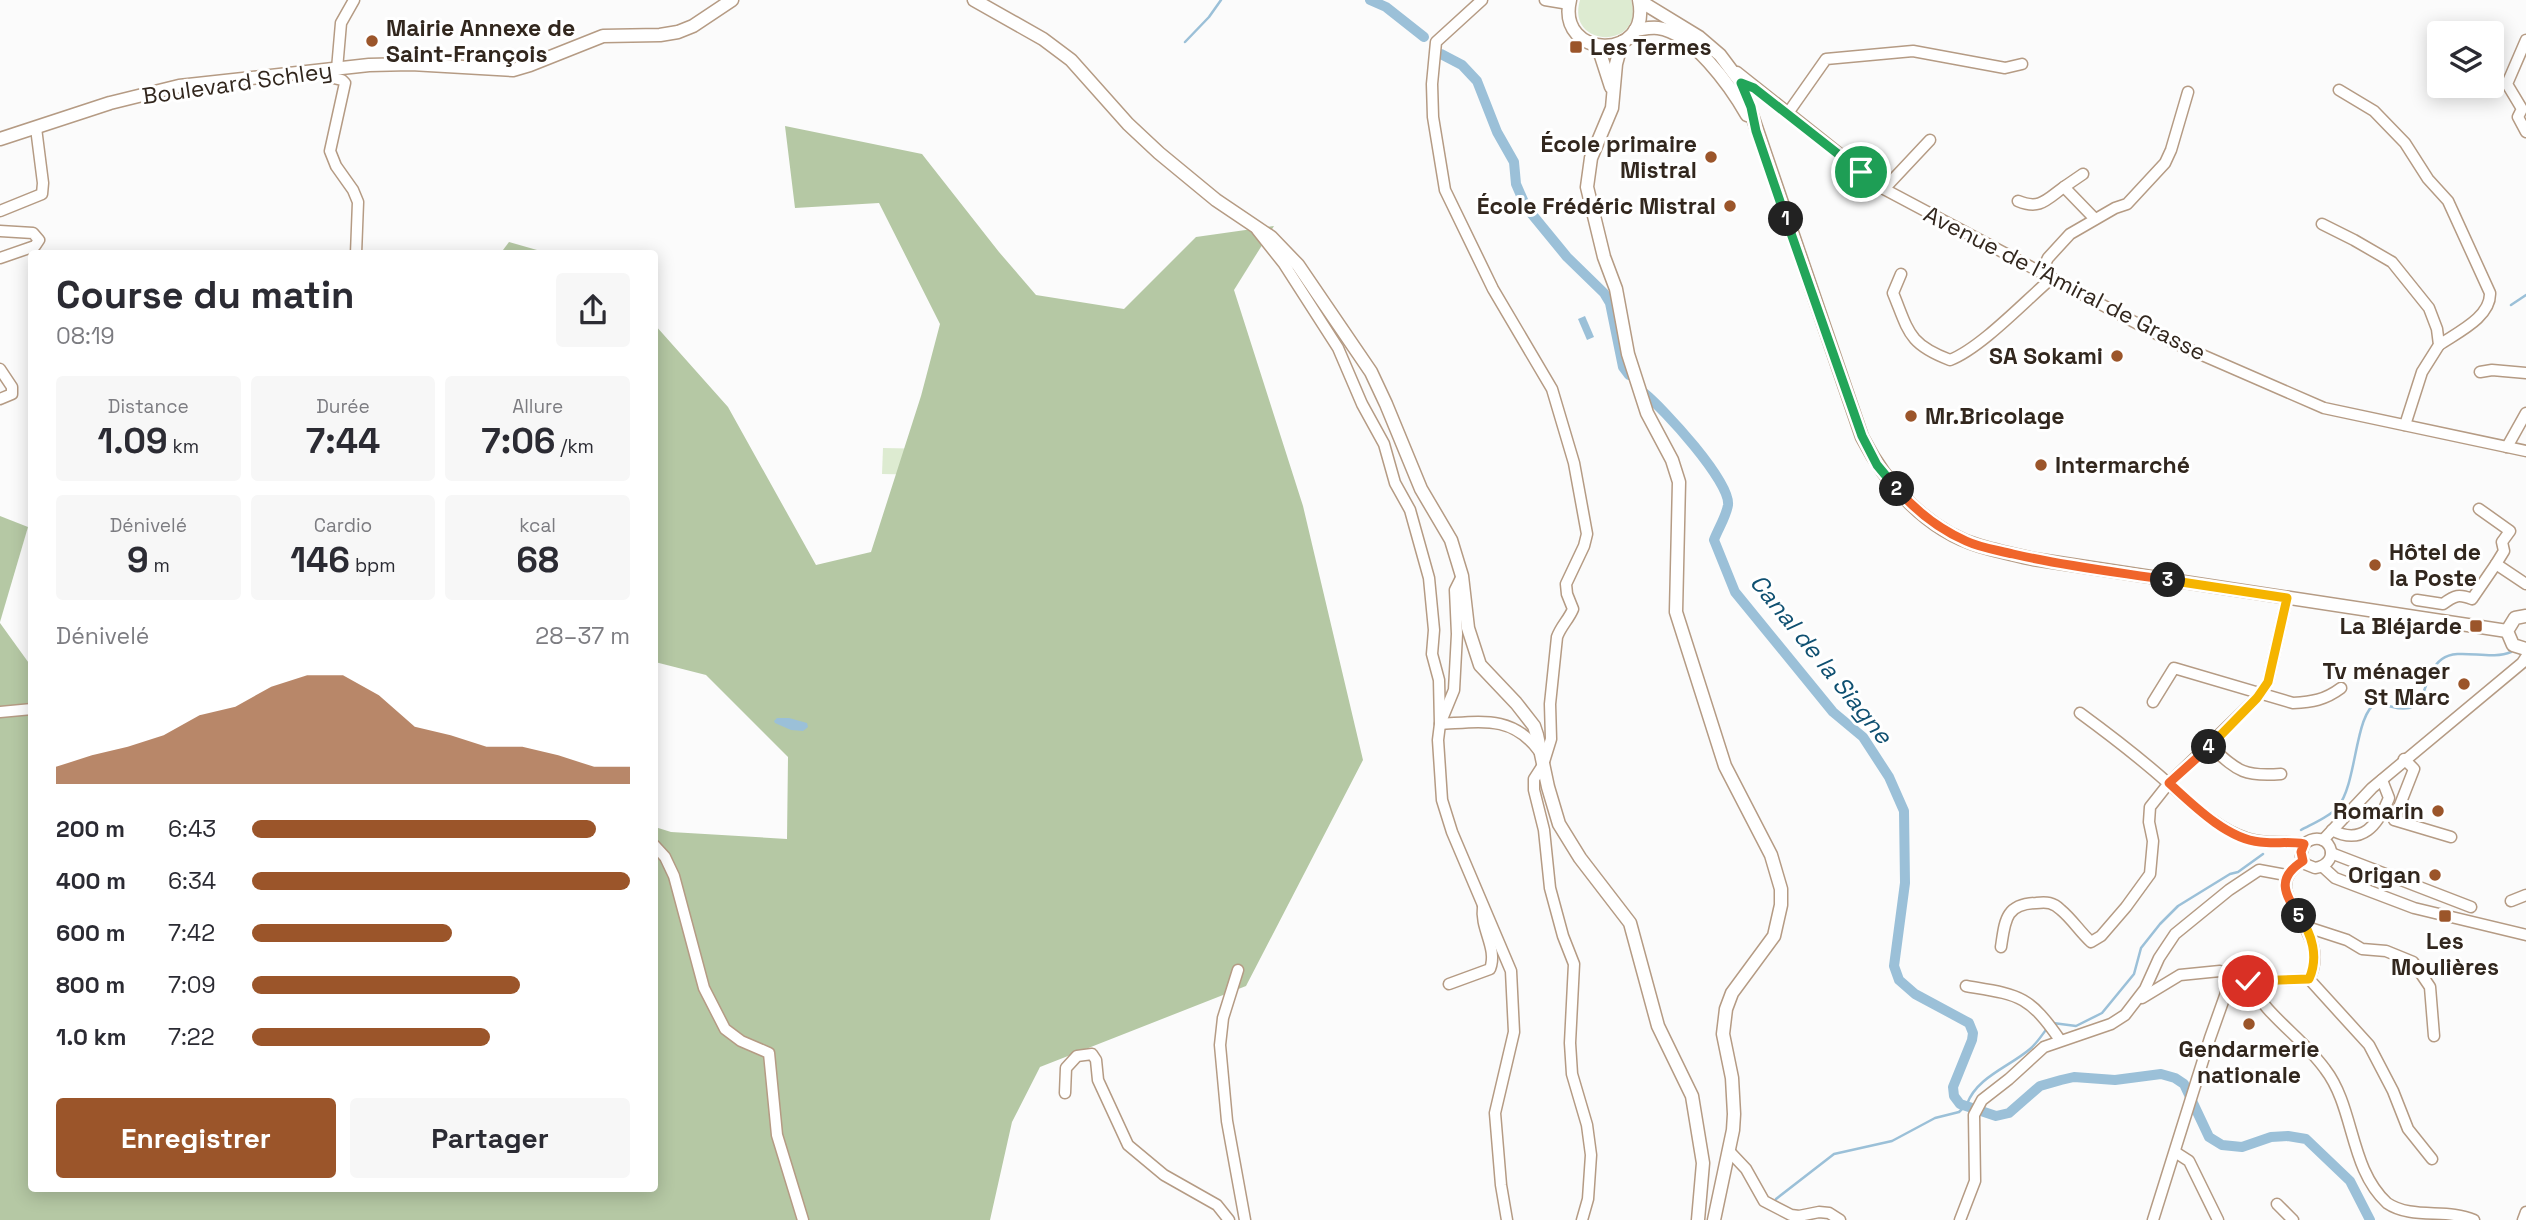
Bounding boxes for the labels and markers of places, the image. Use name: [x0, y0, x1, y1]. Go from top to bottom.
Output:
place label: Mairie Annexe de Saint-François: [386, 13, 575, 69]
place label: Les Termes: [1590, 32, 1712, 62]
marker: Mairie Annexe de Saint-François: [364, 33, 380, 49]
marker: Les Termes: [1568, 39, 1584, 55]
place label: École primaire Mistral: [1541, 129, 1697, 185]
pin: [1831, 142, 1891, 202]
marker: École primaire Mistral: [1703, 149, 1719, 165]
place label: École Frédéric Mistral: [1477, 191, 1716, 221]
marker: École Frédéric Mistral: [1722, 198, 1738, 214]
pin: 1: [1768, 202, 1803, 236]
place label: SA Sokami: [1989, 341, 2103, 371]
marker: SA Sokami: [2109, 348, 2125, 364]
place label: Mr.Bricolage: [1925, 401, 2065, 431]
marker: Mr.Bricolage: [1903, 408, 1919, 424]
place label: Intermarché: [2055, 450, 2190, 480]
marker: Intermarché: [2033, 457, 2049, 473]
pin: 2: [1880, 472, 1914, 506]
place label: Hôtel de la Poste: [2389, 537, 2481, 593]
marker: Hôtel de la Poste: [2367, 557, 2383, 573]
pin: 3: [2150, 562, 2186, 598]
place label: La Bléjarde: [2340, 611, 2462, 641]
marker: La Bléjarde: [2468, 618, 2484, 634]
place label: Tv ménager St Marc: [2322, 656, 2450, 712]
marker: Tv ménager St Marc: [2456, 676, 2472, 692]
pin: 4: [2192, 730, 2226, 764]
place label: Romarin: [2333, 796, 2424, 826]
marker: Romarin: [2430, 803, 2446, 819]
place label: Origan: [2348, 860, 2421, 890]
marker: Origan: [2427, 867, 2443, 883]
pin: 5: [2282, 898, 2316, 934]
marker: Les Moulières: [2437, 908, 2453, 924]
place label: Les Moulières: [2391, 926, 2499, 982]
pin: [2218, 951, 2278, 1011]
marker: Gendarmerie nationale: [2241, 1016, 2257, 1032]
place label: Gendarmerie nationale: [2178, 1034, 2320, 1090]

